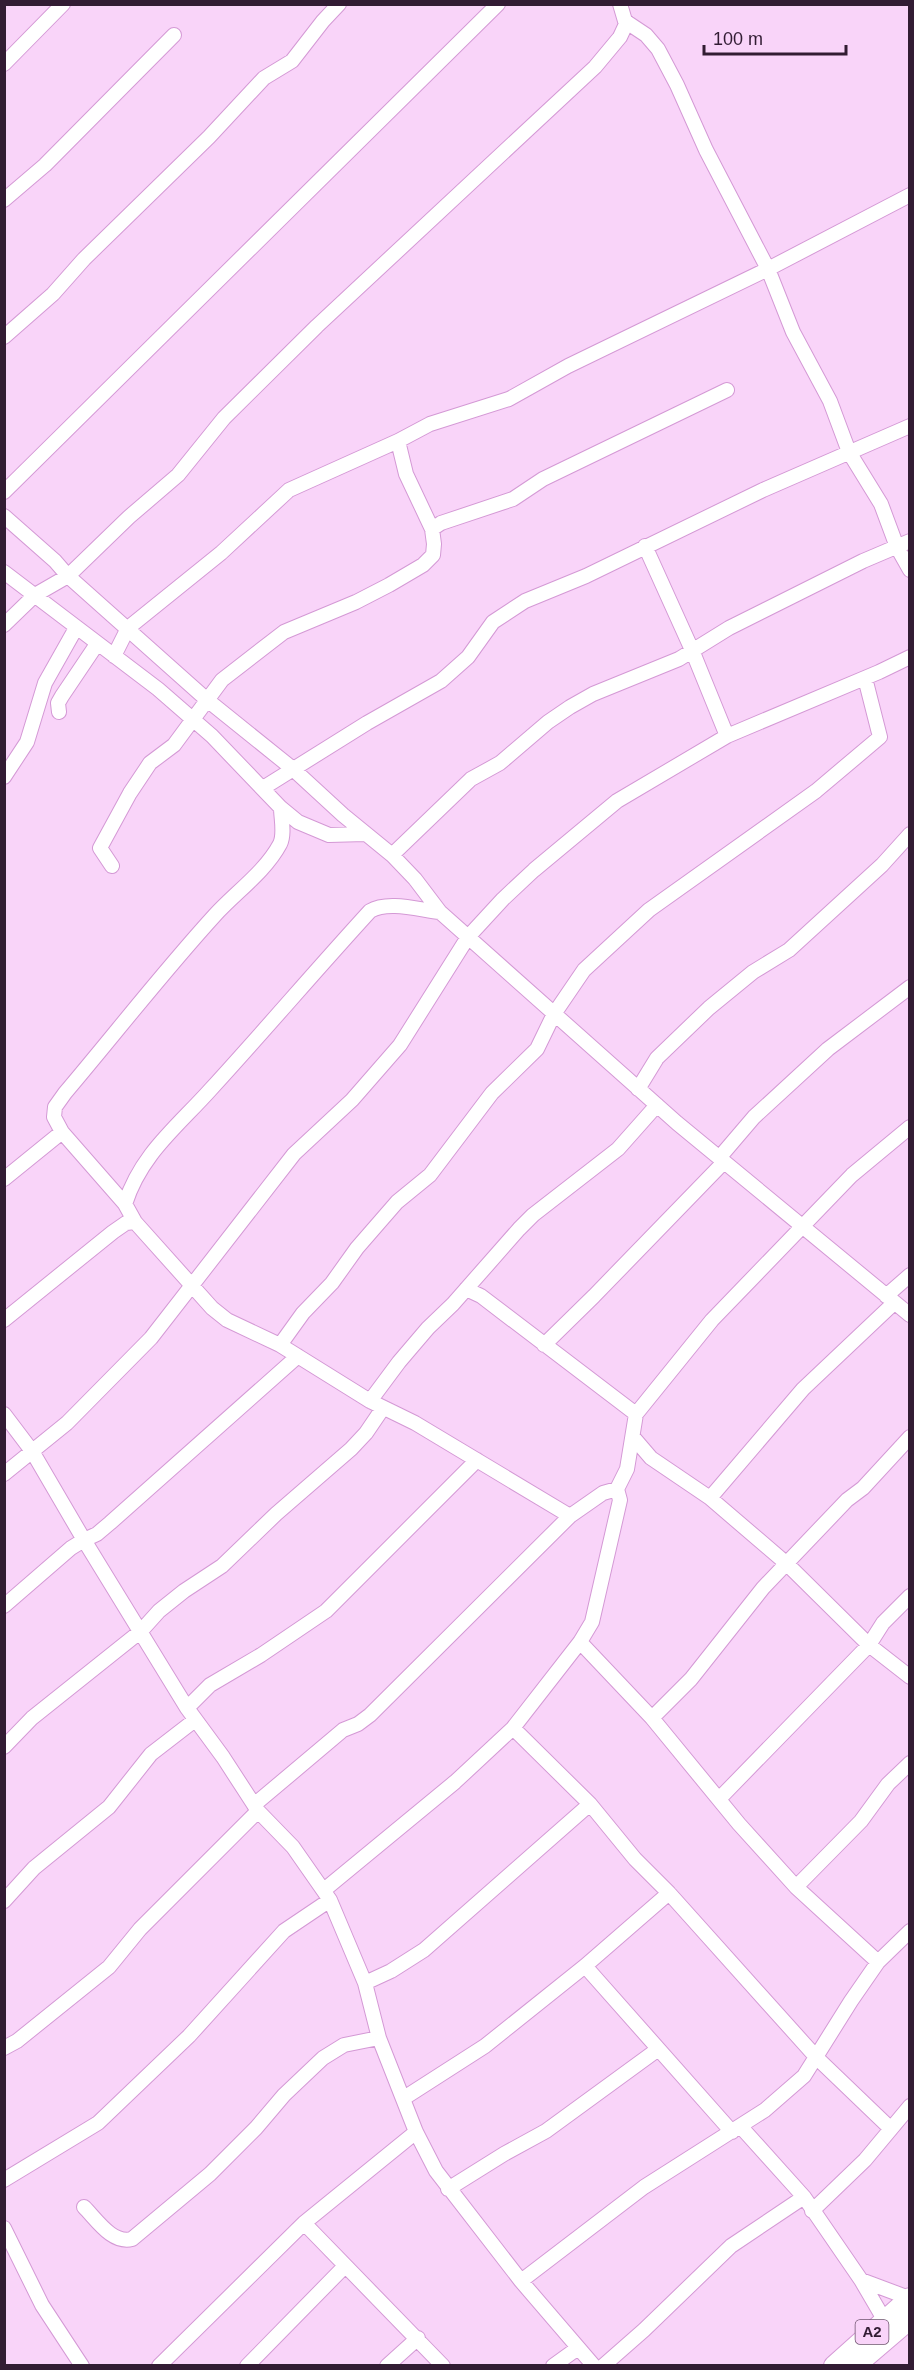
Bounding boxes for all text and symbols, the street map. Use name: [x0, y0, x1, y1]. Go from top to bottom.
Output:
scale bar: [704, 18, 846, 56]
text: 100 m: [713, 29, 763, 49]
road number: A2: [856, 2320, 888, 2344]

